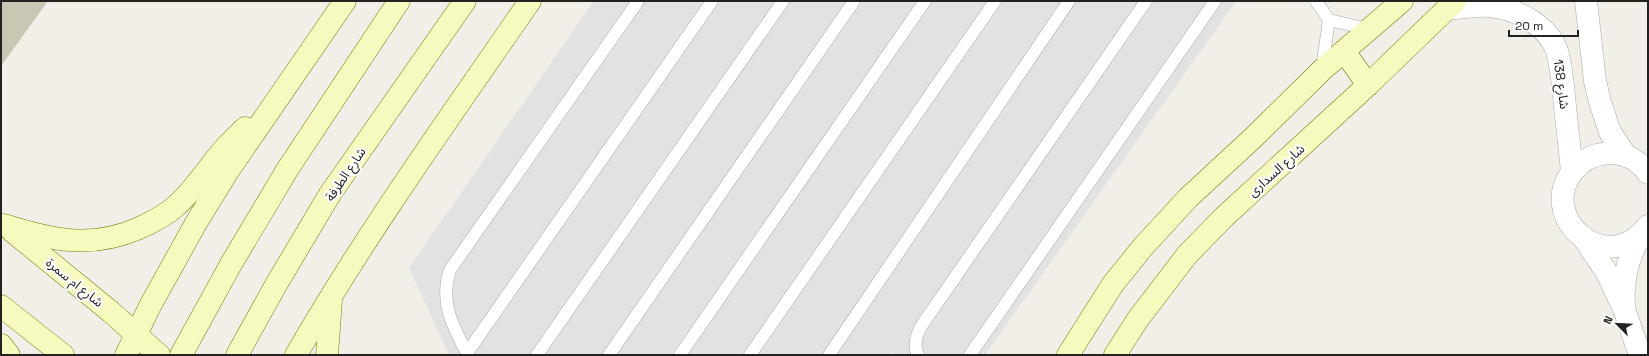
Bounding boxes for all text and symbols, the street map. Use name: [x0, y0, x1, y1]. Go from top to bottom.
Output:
scale bar: [1509, 12, 1578, 38]
text: 20 m: [1515, 18, 1543, 34]
street label: شارع 138: [1548, 58, 1573, 110]
street label: شارع السدارى: [1244, 140, 1310, 202]
street label: شارع الطرفة: [321, 144, 371, 206]
street label: شارع ام سمرة: [41, 254, 107, 312]
north arrow: [1597, 304, 1637, 344]
text: N: [1600, 314, 1616, 326]

